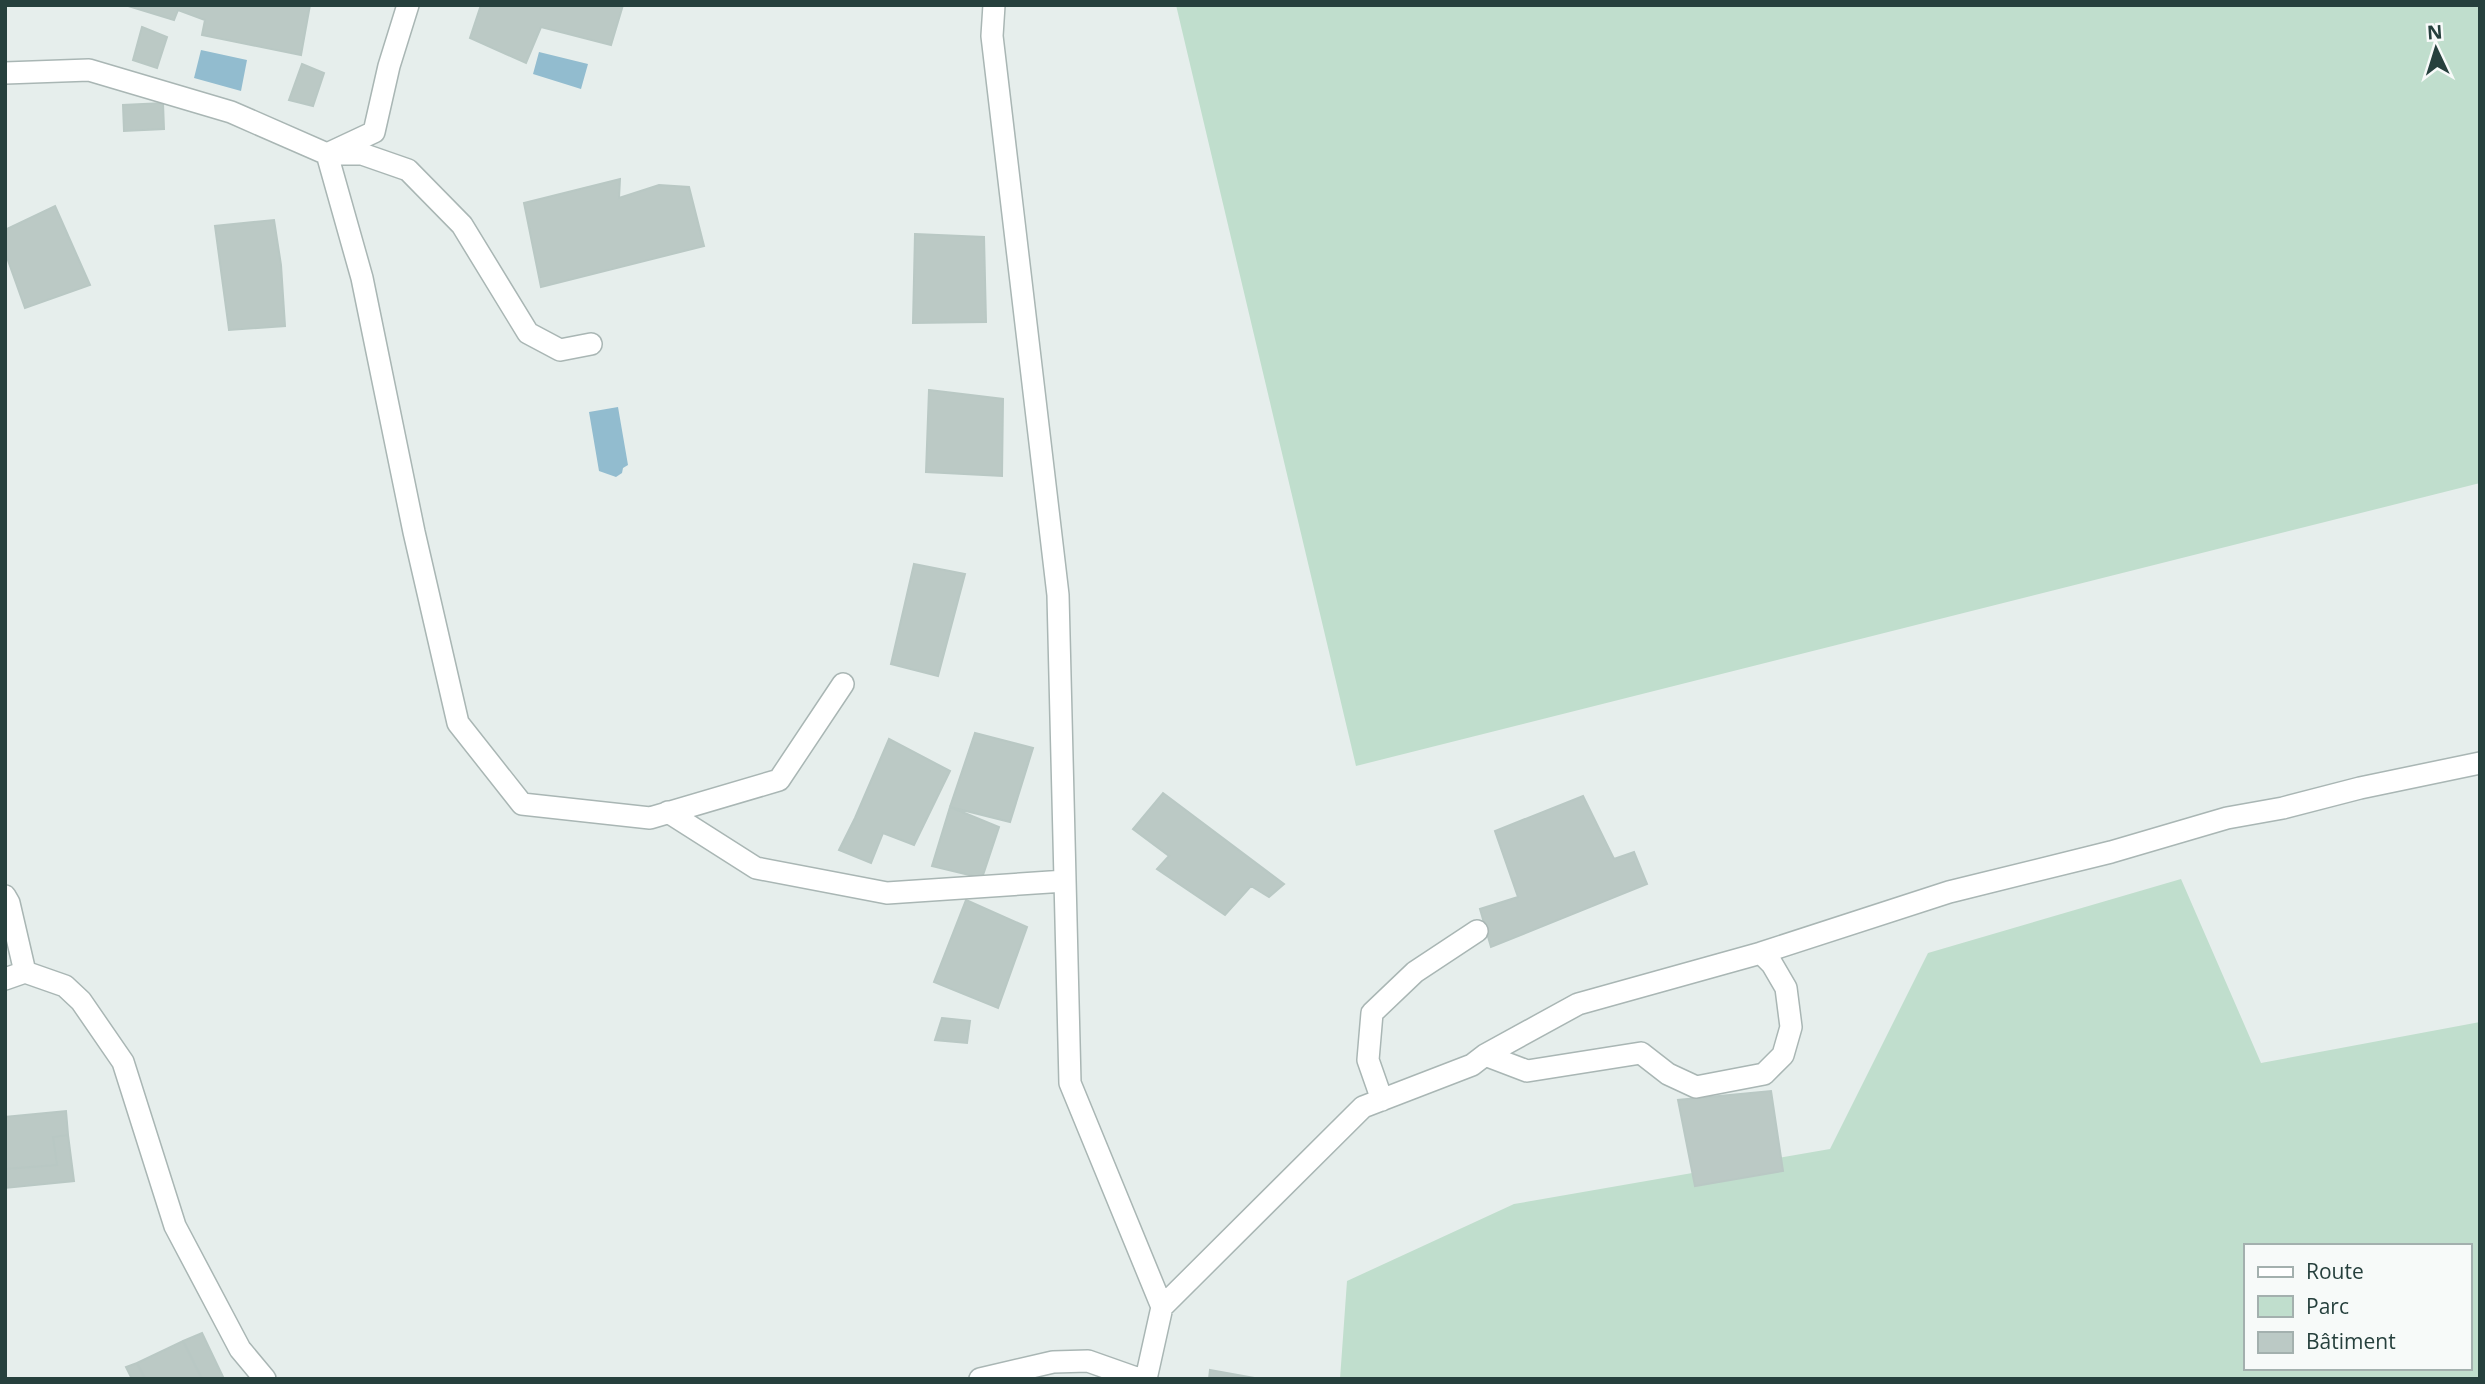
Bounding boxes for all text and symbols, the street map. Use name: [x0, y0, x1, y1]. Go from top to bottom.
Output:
north arrow: [2401, 14, 2471, 84]
text: N: [2426, 19, 2443, 46]
legend: [2244, 1244, 2471, 1370]
text: Route: [2306, 1257, 2364, 1285]
text: Parc: [2306, 1292, 2349, 1320]
text: Bâtiment: [2306, 1327, 2396, 1355]

